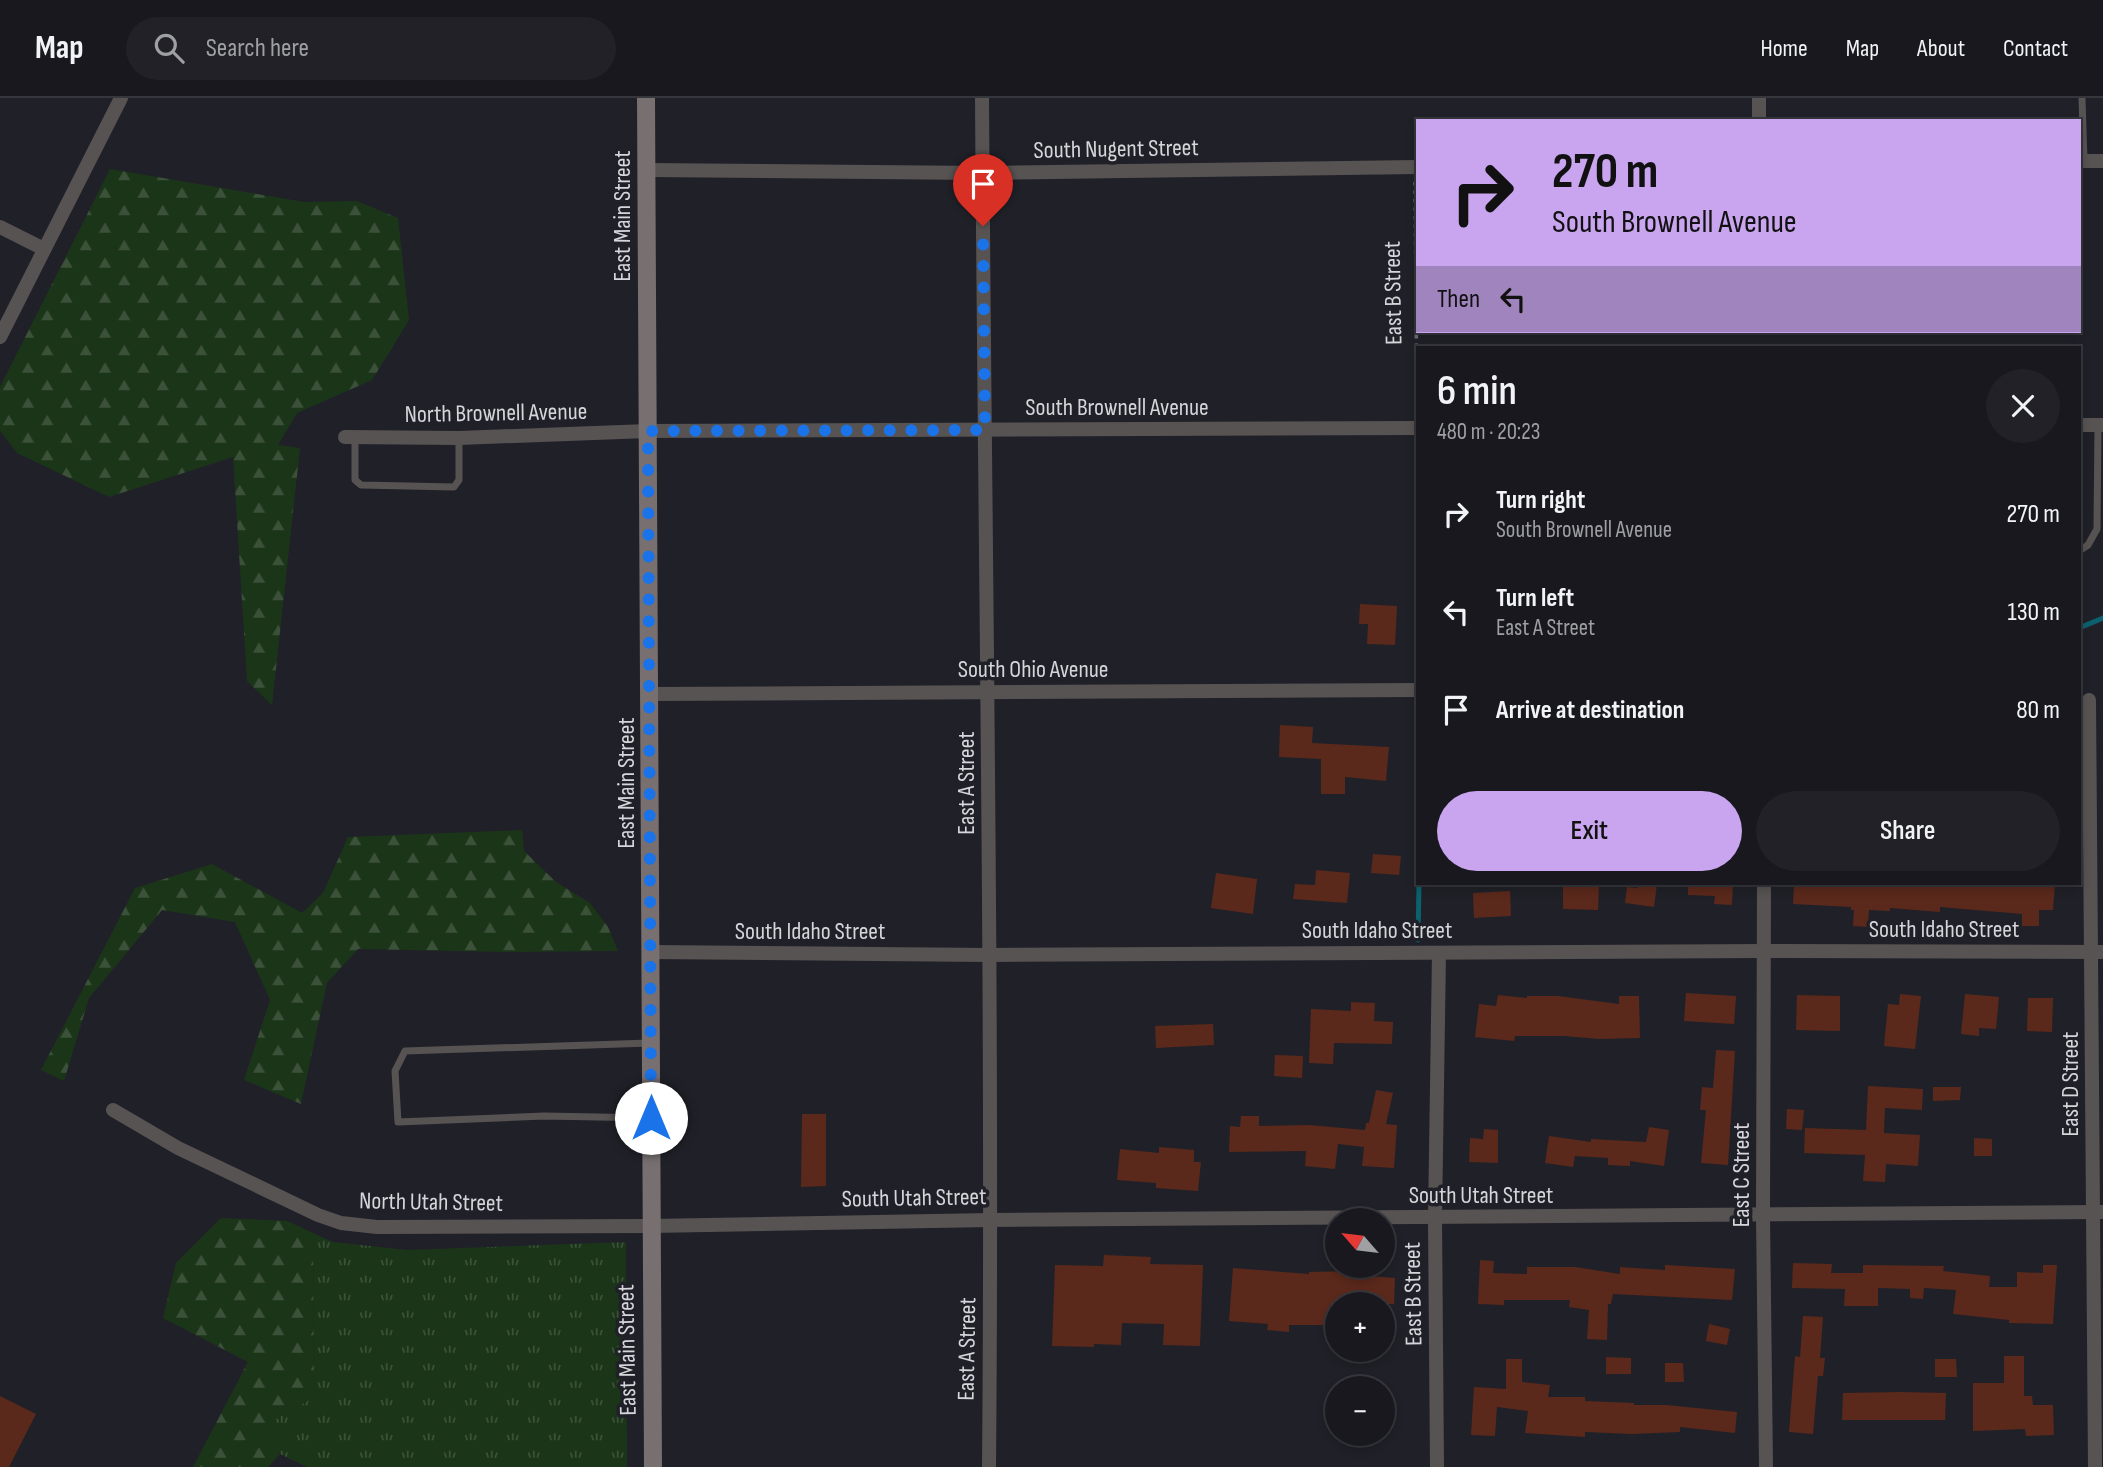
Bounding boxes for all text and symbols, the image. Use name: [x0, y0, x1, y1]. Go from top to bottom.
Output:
search box: [126, 17, 616, 80]
text: Map: [35, 28, 84, 68]
icon: search: [150, 29, 188, 67]
text: Search here: [206, 33, 309, 64]
text: Home: [1760, 34, 1808, 63]
text: Map: [1846, 34, 1879, 63]
text: About: [1917, 34, 1965, 63]
text: Contact: [2003, 34, 2068, 63]
street label: South Nugent Street: [1033, 133, 1199, 165]
text: 270 m: [1552, 143, 1658, 202]
icon: right: [1437, 147, 1528, 238]
street label: East Main Street: [608, 150, 637, 282]
pin: [953, 154, 1013, 226]
icon: arrive: [964, 165, 1002, 203]
text: South Brownell Avenue: [1552, 203, 1797, 242]
street label: East B Street: [1378, 241, 1408, 345]
icon: left: [1494, 280, 1532, 318]
text: Then: [1437, 284, 1480, 315]
text: 6 min: [1437, 366, 1517, 417]
button: close: [1986, 369, 2060, 443]
street label: South Brownell Avenue: [1025, 393, 1209, 422]
street label: North Brownell Avenue: [404, 397, 588, 429]
text: 480 m · 20:23: [1437, 418, 1540, 446]
text: Turn right: [1496, 485, 1585, 516]
icon: right: [1437, 495, 1475, 533]
text: 270 m: [2007, 499, 2060, 530]
text: South Brownell Avenue: [1496, 516, 1672, 544]
text: Turn left: [1496, 583, 1574, 614]
icon: left: [1437, 593, 1475, 631]
text: 130 m: [2008, 597, 2060, 628]
text: East A Street: [1496, 614, 1595, 642]
street label: South Ohio Avenue: [958, 655, 1108, 684]
icon: arrive: [1437, 691, 1475, 729]
text: Arrive at destination: [1496, 695, 1684, 726]
text: 80 m: [2016, 695, 2060, 726]
street label: East Main Street: [612, 717, 641, 849]
street label: East A Street: [952, 731, 981, 835]
button: Exit: [1437, 791, 1742, 871]
button: Share: [1756, 791, 2060, 871]
street label: South Idaho Street: [1869, 915, 2019, 944]
street label: South Idaho Street: [1302, 916, 1452, 945]
street label: South Idaho Street: [735, 917, 885, 946]
street label: East D Street: [2056, 1032, 2085, 1136]
position arrow: [614, 1081, 688, 1155]
street label: East C Street: [1727, 1123, 1756, 1227]
street label: South Utah Street: [1409, 1181, 1553, 1210]
street label: South Utah Street: [841, 1182, 987, 1214]
street label: North Utah Street: [359, 1186, 503, 1218]
north arrow: [1325, 1208, 1395, 1278]
map controls: [1325, 1208, 1395, 1446]
street label: East B Street: [1398, 1242, 1428, 1346]
street label: East Main Street: [611, 1284, 643, 1416]
button: +: [1325, 1292, 1395, 1362]
street label: East A Street: [952, 1297, 982, 1401]
button: −: [1325, 1376, 1395, 1446]

